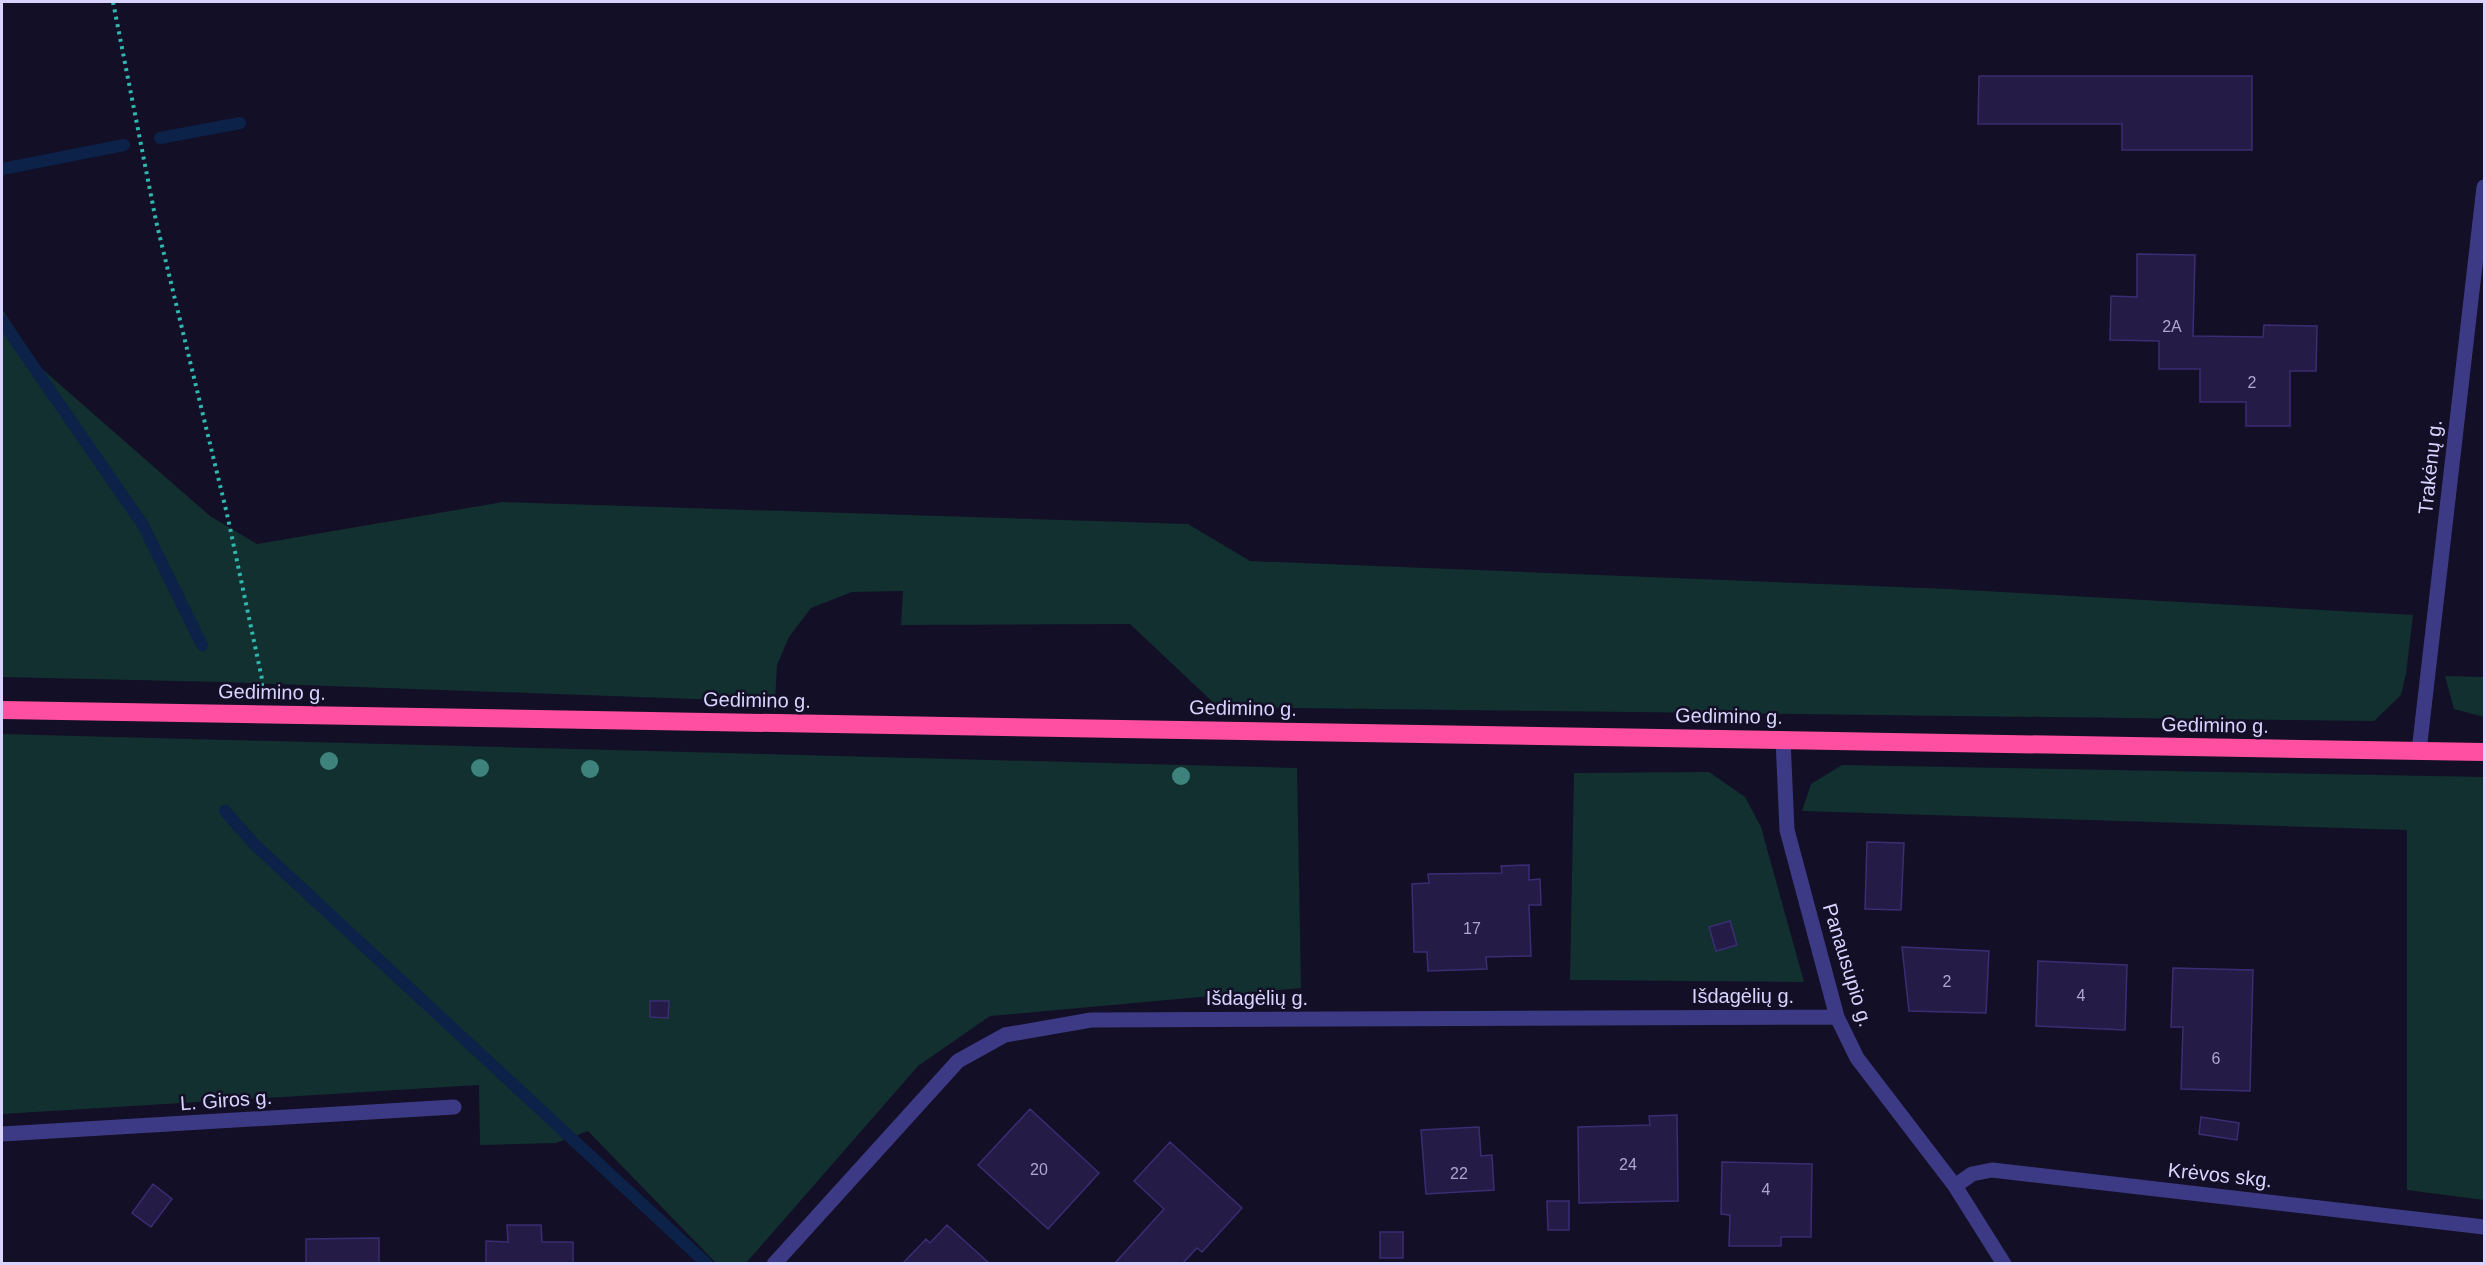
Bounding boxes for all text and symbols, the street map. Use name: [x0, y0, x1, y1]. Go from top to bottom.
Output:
house number: 2A: [2162, 318, 2182, 335]
house number: 2: [2248, 374, 2257, 391]
street label: Trakėnų g.: [2414, 419, 2446, 515]
street label: Gedimino g.: [218, 680, 326, 704]
street label: Gedimino g.: [703, 688, 811, 712]
street label: Gedimino g.: [1189, 696, 1297, 720]
street label: Gedimino g.: [1675, 704, 1783, 728]
street label: Gedimino g.: [2161, 713, 2269, 737]
street label: Panausupio g.: [1819, 901, 1877, 1029]
house number: 17: [1463, 920, 1481, 937]
house number: 2: [1943, 973, 1952, 990]
street label: Išdagėlių g.: [1692, 985, 1794, 1007]
street label: Išdagėlių g.: [1206, 987, 1308, 1009]
house number: 4: [2077, 987, 2086, 1004]
house number: 6: [2212, 1050, 2221, 1067]
street label: L. Giros g.: [179, 1086, 273, 1114]
house number: 24: [1619, 1156, 1637, 1173]
street label: Krėvos skg.: [2167, 1159, 2273, 1191]
house number: 20: [1030, 1161, 1048, 1178]
house number: 22: [1450, 1165, 1468, 1182]
house number: 4: [1762, 1181, 1771, 1198]

